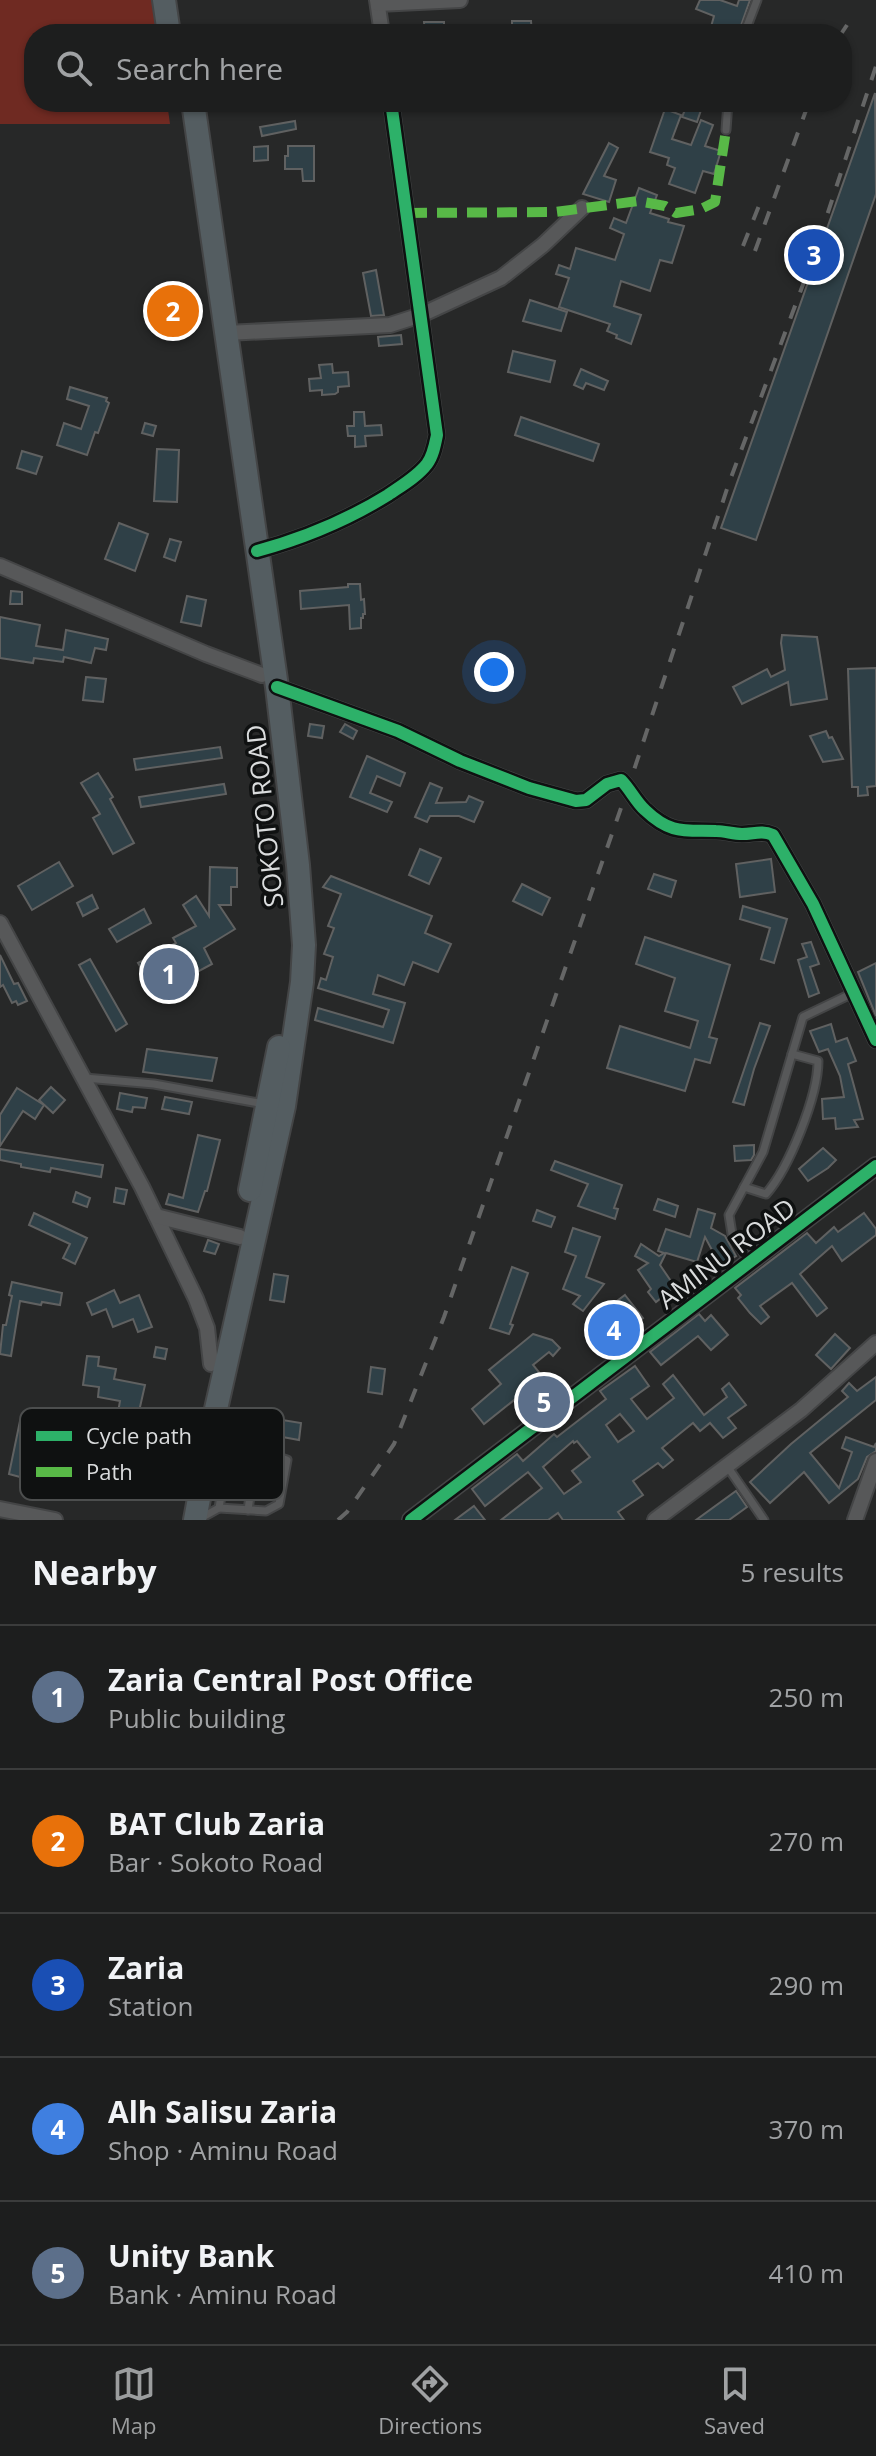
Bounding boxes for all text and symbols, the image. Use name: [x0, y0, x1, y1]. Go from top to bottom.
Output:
search box: [24, 24, 852, 112]
icon: search: [52, 46, 96, 90]
text: Search here: [116, 48, 283, 89]
pin: 3: [788, 225, 840, 285]
pin: 2: [147, 281, 199, 341]
your location: [474, 652, 514, 692]
street label: SOKOTO ROAD: [237, 723, 291, 909]
pin: 1: [143, 944, 195, 1004]
street label: AMINU ROAD: [650, 1189, 802, 1317]
pin: 4: [588, 1300, 640, 1360]
pin: 5: [518, 1372, 570, 1432]
legend: [20, 1408, 284, 1500]
text: Cycle path: [86, 1420, 192, 1450]
text: Path: [86, 1456, 133, 1486]
text: Nearby: [32, 1549, 157, 1595]
text: 5 results: [741, 1554, 844, 1590]
text: Zaria Central Post Office: [108, 1659, 473, 1700]
text: 1: [51, 1679, 65, 1715]
text: 250 m: [769, 1679, 844, 1715]
text: Public building: [108, 1700, 285, 1736]
text: BAT Club Zaria: [108, 1803, 325, 1844]
text: 2: [51, 1823, 65, 1859]
text: 270 m: [769, 1823, 844, 1859]
text: Bar · Sokoto Road: [108, 1844, 323, 1880]
text: Zaria: [108, 1947, 184, 1988]
text: 3: [51, 1967, 65, 2003]
text: 290 m: [769, 1967, 844, 2003]
text: Station: [108, 1988, 193, 2024]
text: Alh Salisu Zaria: [108, 2091, 337, 2132]
text: 4: [51, 2111, 65, 2147]
text: 370 m: [769, 2111, 844, 2147]
text: Shop · Aminu Road: [108, 2132, 338, 2168]
text: Unity Bank: [108, 2235, 274, 2276]
text: 5: [51, 2255, 65, 2291]
text: 410 m: [769, 2255, 844, 2291]
text: Bank · Aminu Road: [108, 2276, 337, 2312]
tab: Map: [111, 2362, 156, 2440]
tab: Directions: [378, 2362, 482, 2440]
tab: Saved: [704, 2362, 765, 2440]

